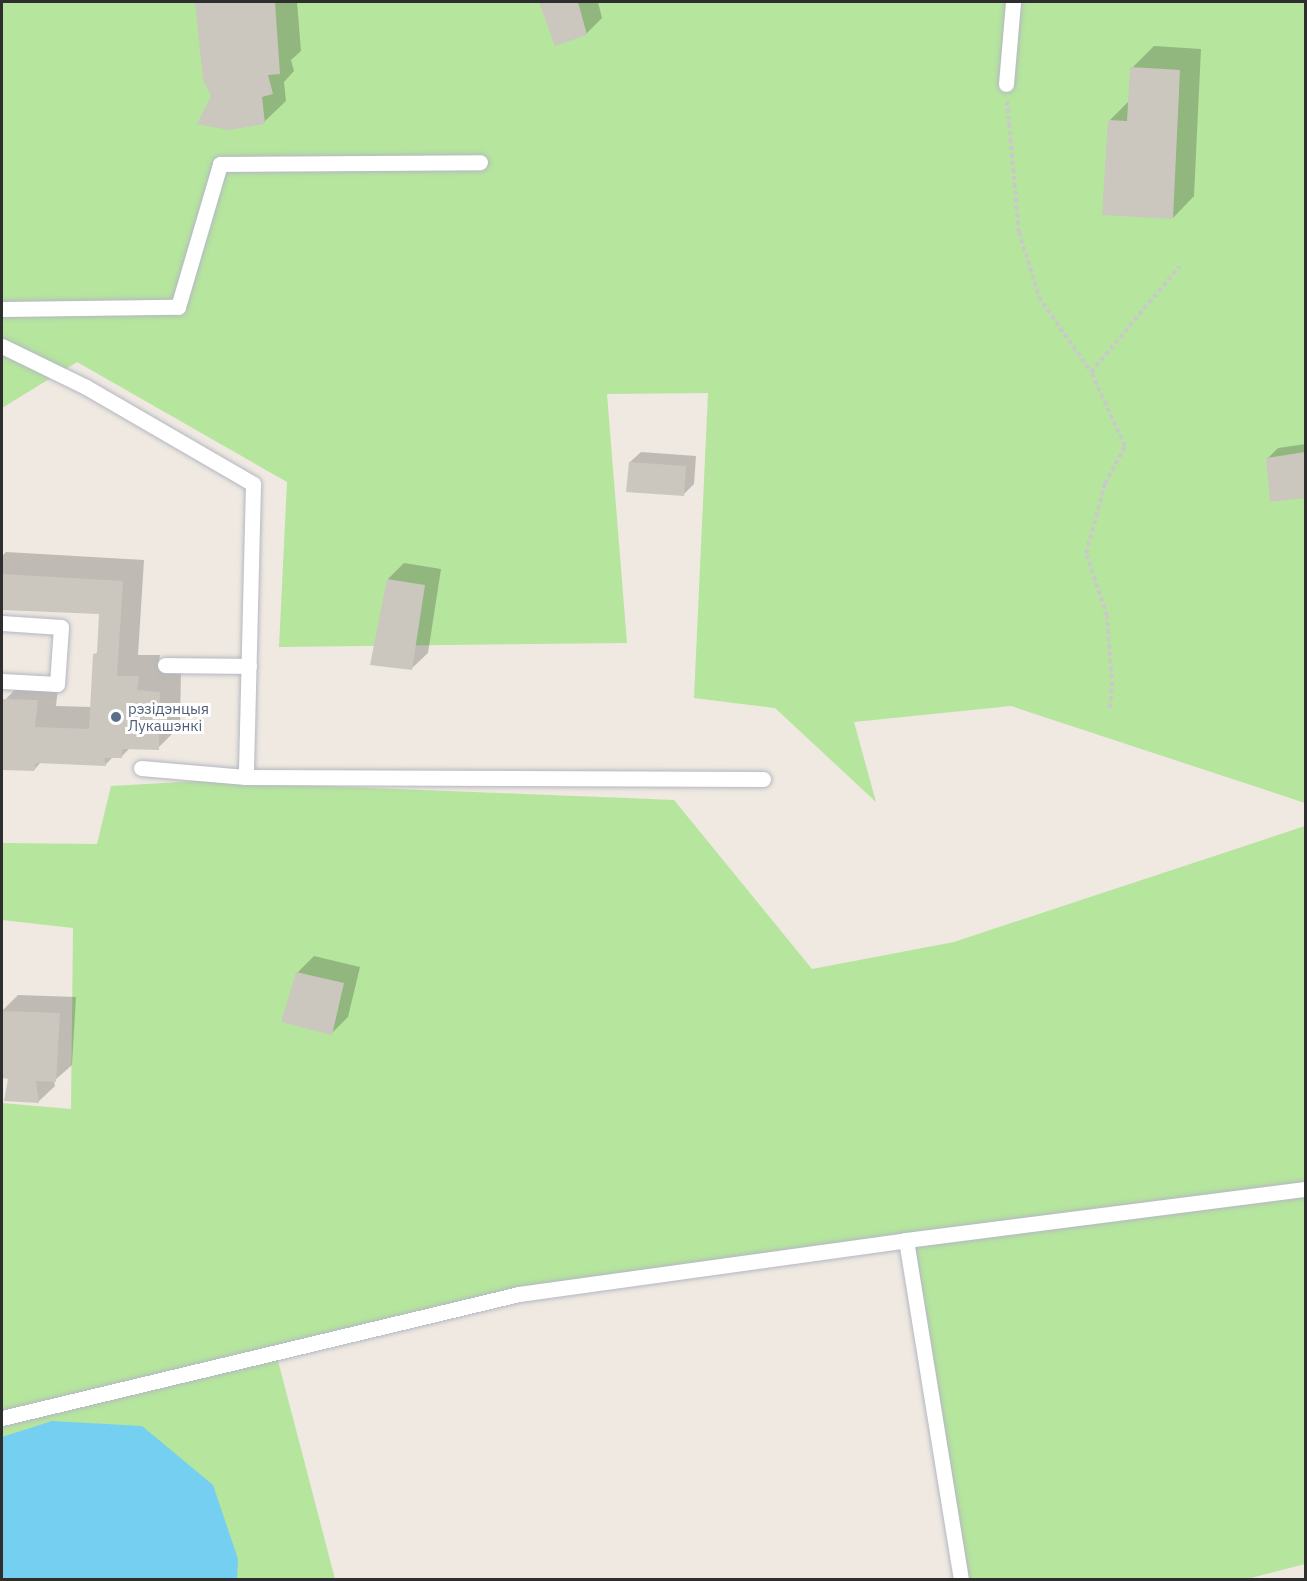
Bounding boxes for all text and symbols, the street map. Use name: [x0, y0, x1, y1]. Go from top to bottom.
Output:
place label: рэзідэнцыя Лукашэнкі: [128, 699, 209, 734]
marker: рэзідэнцыя Лукашэнкі: [109, 710, 123, 724]

